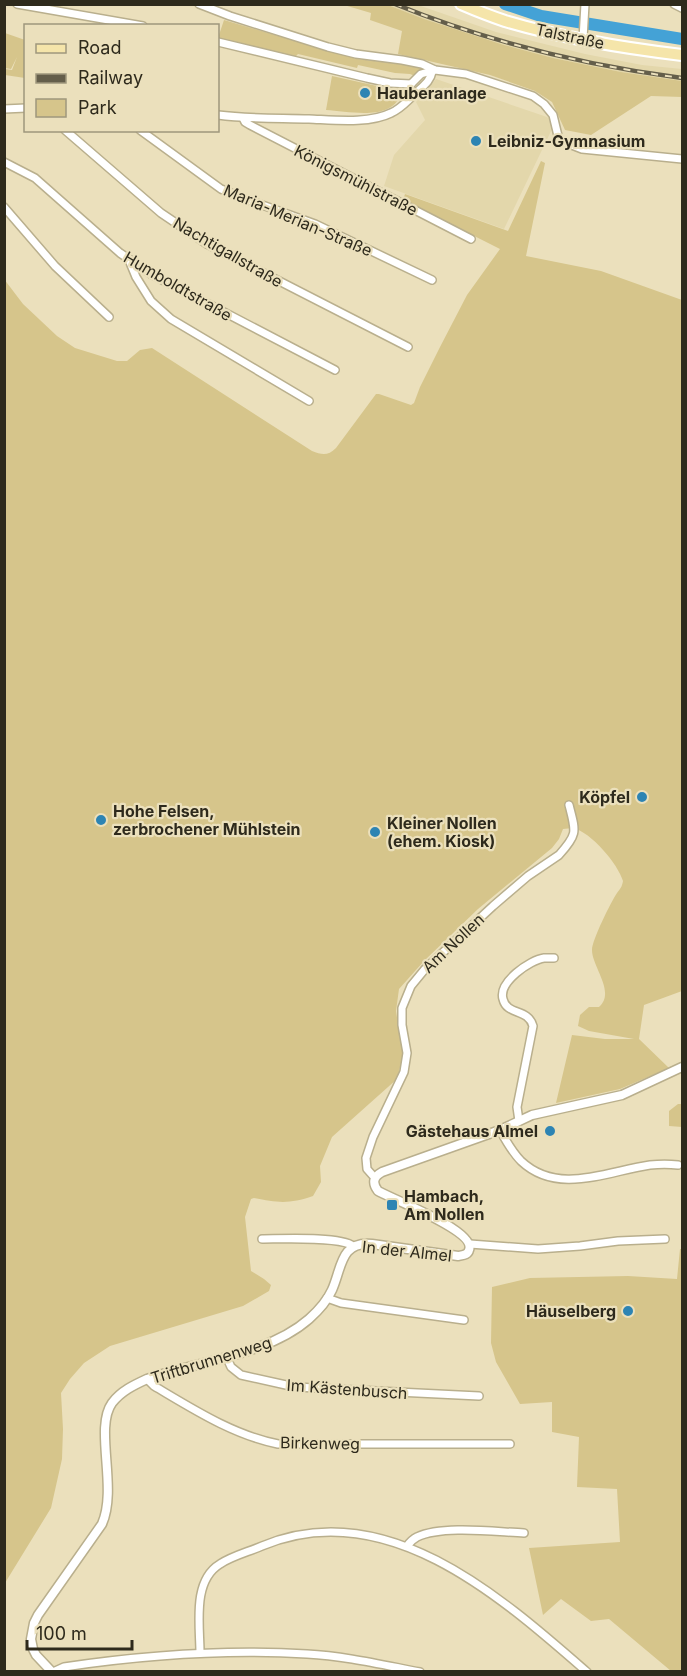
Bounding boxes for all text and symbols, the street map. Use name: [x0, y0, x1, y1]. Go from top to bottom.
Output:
street label: Talstraße: [534, 19, 606, 53]
legend: [24, 24, 219, 132]
text: Road: [78, 37, 121, 58]
text: Railway: [78, 67, 143, 88]
place label: Hauberanlage: [377, 83, 487, 103]
marker: Hauberanlage: [358, 86, 372, 100]
text: Park: [78, 97, 117, 118]
place label: Leibniz-Gymnasium: [488, 131, 645, 151]
marker: Leibniz-Gymnasium: [469, 134, 483, 148]
street label: Königsmühlstraße: [291, 140, 421, 220]
street label: Maria-Merian-Straße: [221, 180, 375, 260]
street label: Nachtigallstraße: [170, 213, 286, 291]
street label: Humboldtstraße: [120, 247, 236, 325]
place label: Köpfel: [579, 787, 630, 807]
marker: Köpfel: [635, 790, 649, 804]
place label: Hohe Felsen, zerbrochener Mühlstein: [113, 801, 301, 839]
marker: Hohe Felsen, zerbrochener Mühlstein: [94, 813, 108, 827]
place label: Kleiner Nollen (ehem. Kiosk): [387, 813, 497, 851]
marker: Kleiner Nollen (ehem. Kiosk): [368, 825, 382, 839]
street label: Am Nollen: [418, 909, 488, 977]
place label: Gästehaus Almel: [406, 1121, 538, 1141]
marker: Gästehaus Almel: [543, 1124, 557, 1138]
place label: Hambach, Am Nollen: [404, 1186, 485, 1224]
marker: Hambach, Am Nollen: [385, 1198, 399, 1212]
street label: In der Almel: [361, 1236, 453, 1266]
place label: Häuselberg: [526, 1301, 616, 1321]
marker: Häuselberg: [621, 1304, 635, 1318]
street label: Triftbrunnenweg: [148, 1332, 274, 1388]
street label: Im Kästenbusch: [286, 1375, 408, 1403]
street label: Birkenweg: [280, 1432, 360, 1454]
scale bar: [27, 1613, 132, 1651]
text: 100 m: [36, 1623, 87, 1644]

